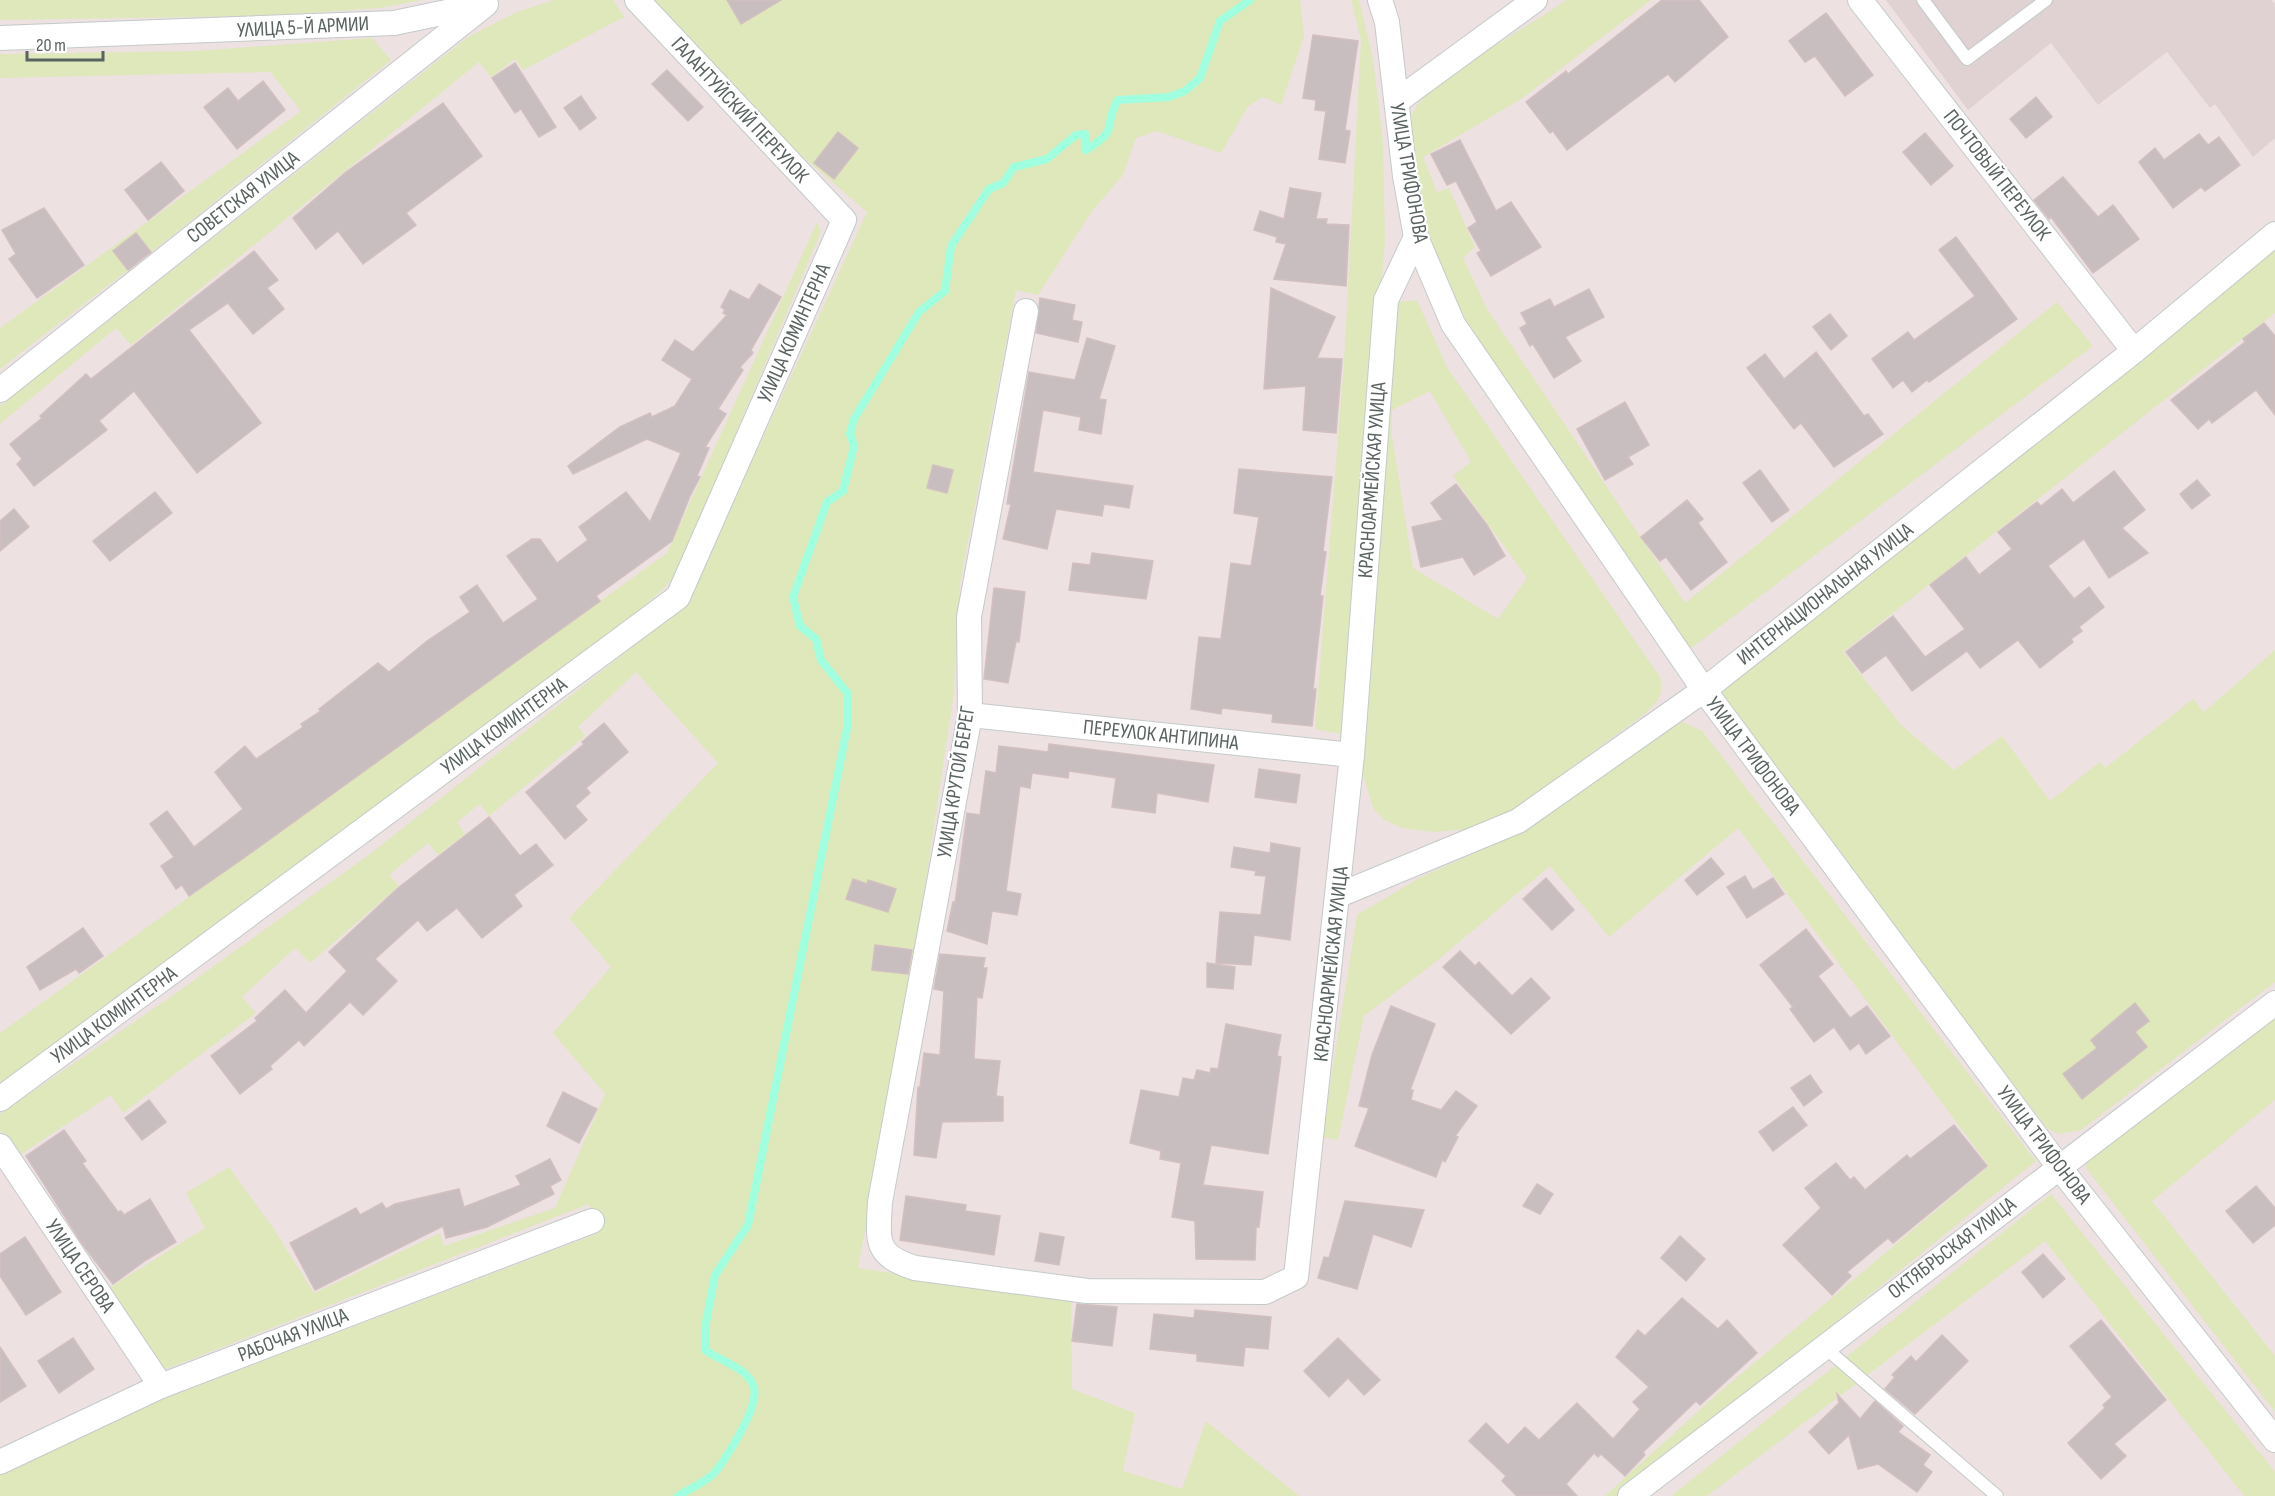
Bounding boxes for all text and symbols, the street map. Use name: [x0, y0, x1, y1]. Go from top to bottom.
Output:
street label: УЛИЦА 5-Й АРМИИ: [236, 11, 370, 43]
scale bar: [27, 24, 104, 62]
street label: ГАЛАНТУЙСКИЙ ПЕРЕУЛОК: [666, 32, 814, 189]
text: 20 m: [36, 35, 66, 56]
street label: УЛИЦА ТРИФОНОВА: [1384, 101, 1434, 246]
street label: ПОЧТОВЫЙ ПЕРЕУЛОК: [1938, 105, 2056, 246]
street label: СОВЕТСКАЯ УЛИЦА: [182, 145, 305, 249]
street label: УЛИЦА КОМИНТЕРНА: [752, 259, 836, 406]
street label: КРАСНОАРМЕЙСКАЯ УЛИЦА: [1353, 380, 1391, 579]
street label: ИНТЕРНАЦИОНАЛЬНАЯ УЛИЦА: [1732, 517, 1919, 670]
street label: УЛИЦА КОМИНТЕРНА: [436, 671, 573, 780]
street label: УЛИЦА ТРИФОНОВА: [1700, 692, 1806, 821]
street label: УЛИЦА КРУТОЙ БЕРЕГ: [932, 704, 980, 860]
street label: ПЕРЕУЛОК АНТИПИНА: [1082, 714, 1241, 756]
street label: КРАСНОАРМЕЙСКАЯ УЛИЦА: [1308, 864, 1354, 1063]
street label: УЛИЦА КОМИНТЕРНА: [46, 960, 183, 1069]
street label: УЛИЦА ТРИФОНОВА: [1991, 1081, 2097, 1210]
street label: ОКТЯБРЬСКАЯ УЛИЦА: [1883, 1191, 2022, 1304]
street label: УЛИЦА СЕРОВА: [40, 1215, 121, 1318]
street label: РАБОЧАЯ УЛИЦА: [234, 1302, 353, 1367]

